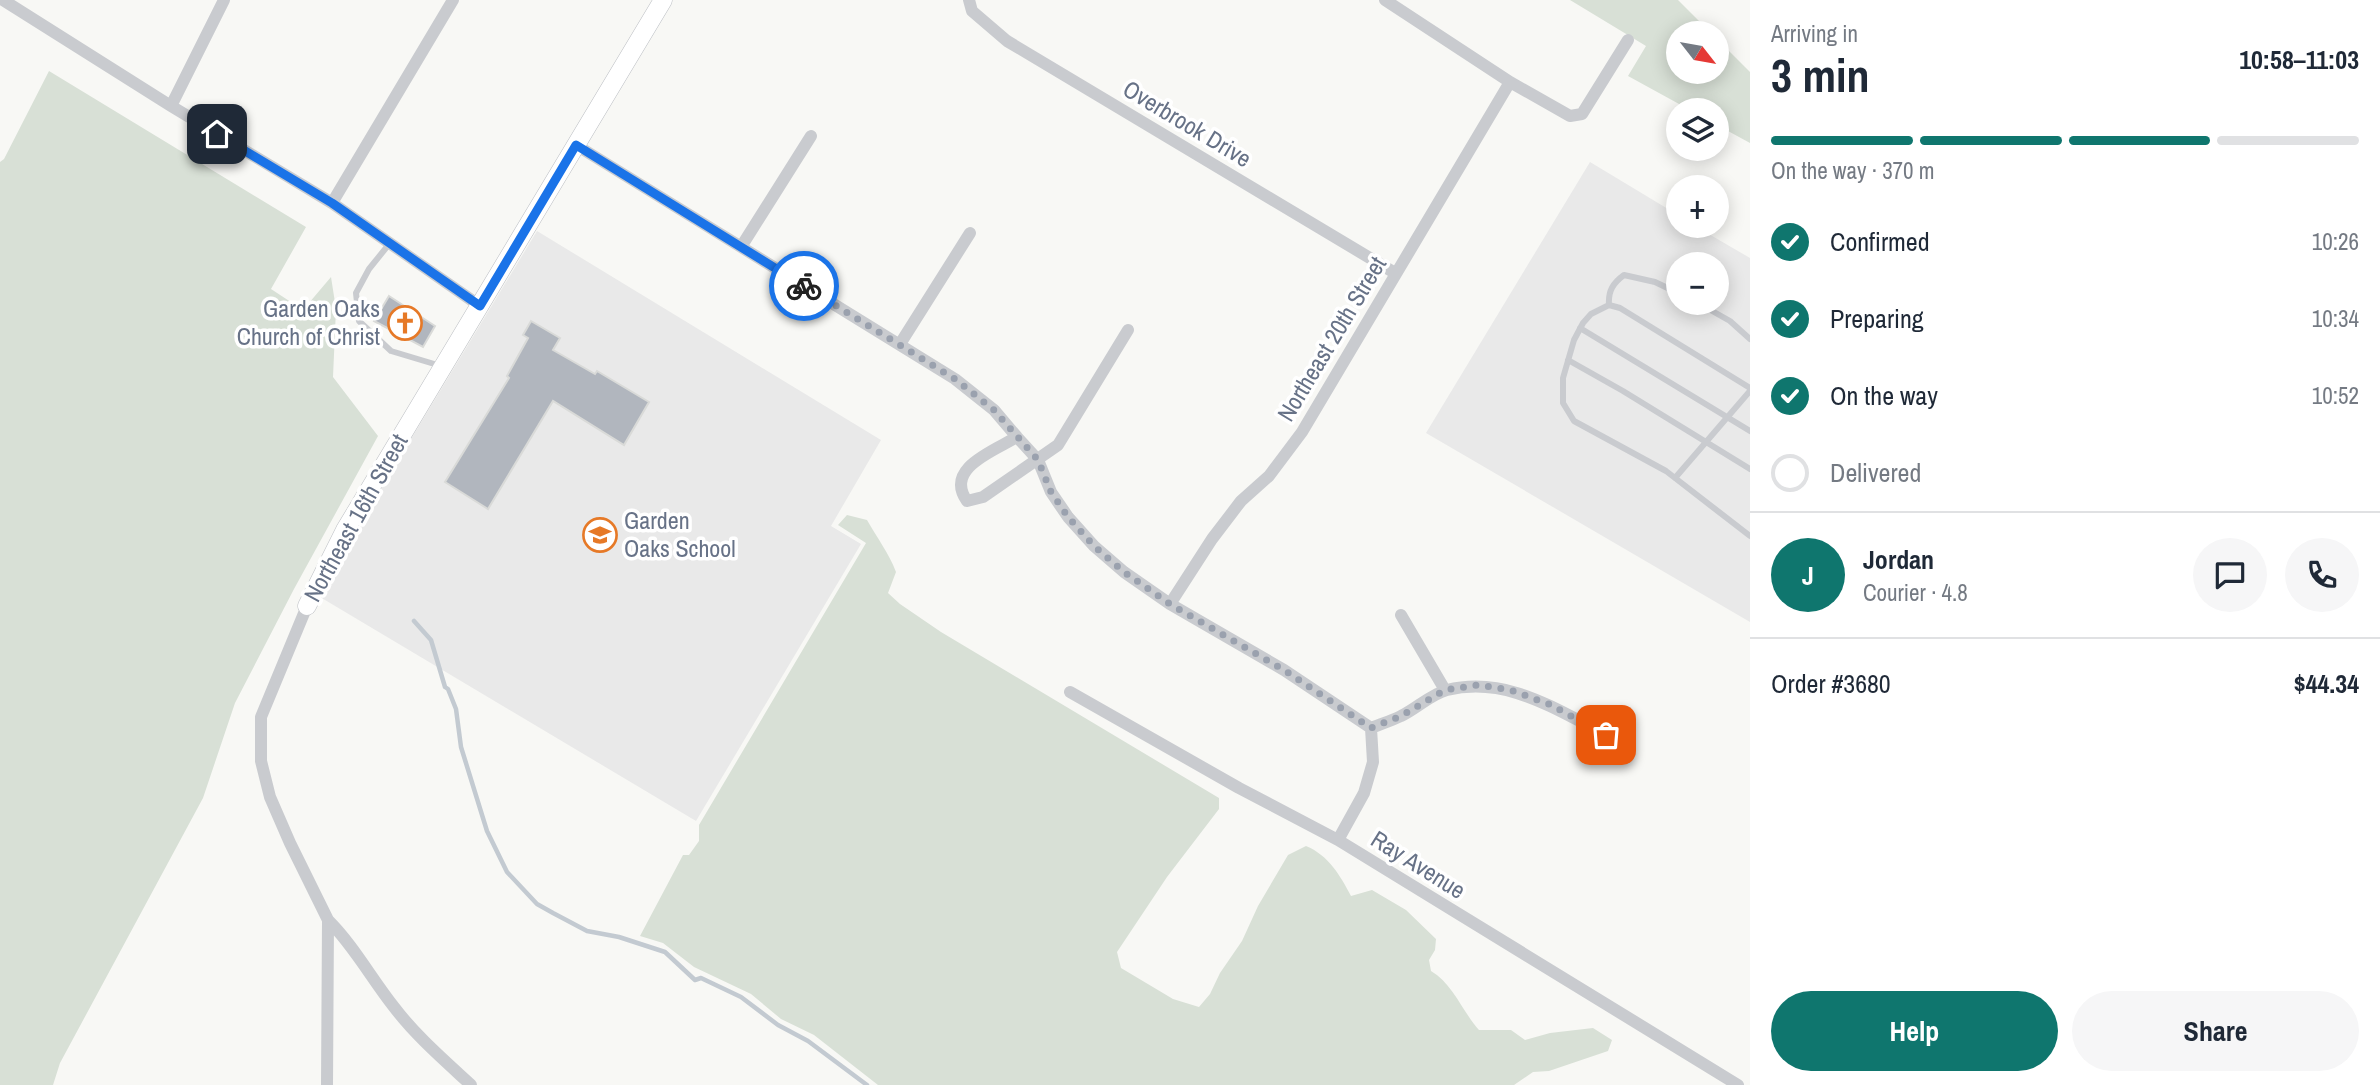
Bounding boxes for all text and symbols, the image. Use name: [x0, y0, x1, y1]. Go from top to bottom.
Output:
text: Arriving in: [1771, 18, 1858, 49]
north arrow: [1666, 21, 1729, 84]
map controls: [1666, 21, 1729, 315]
text: 10:58–11:03: [2239, 42, 2359, 77]
text: 3 min: [1771, 44, 1870, 106]
street label: Overbrook Drive: [1117, 72, 1258, 174]
button: layers: [1666, 98, 1729, 161]
pin: [187, 104, 247, 164]
icon: home: [198, 115, 236, 153]
text: On the way · 370 m: [1771, 155, 1935, 186]
button: +: [1666, 175, 1729, 238]
icon: check: [1771, 223, 1809, 261]
text: Confirmed: [1830, 224, 1930, 259]
text: 10:26: [2312, 226, 2359, 257]
street label: Northeast 20th Street: [1269, 250, 1393, 427]
courier: [769, 251, 839, 321]
button: −: [1666, 252, 1729, 315]
icon: bike: [785, 267, 823, 305]
place label: Garden Oaks Church of Christ: [237, 292, 381, 352]
icon: check: [1771, 300, 1809, 338]
text: Preparing: [1830, 301, 1924, 336]
text: 10:34: [2312, 303, 2359, 334]
church icon: Garden Oaks Church of Christ: [386, 304, 424, 342]
icon: check: [1771, 377, 1809, 415]
text: On the way: [1830, 378, 1938, 413]
text: 10:52: [2312, 380, 2359, 411]
street label: Northeast 16th Street: [296, 427, 415, 607]
text: Delivered: [1830, 455, 1921, 490]
place label: Garden Oaks School: [624, 504, 736, 564]
school or university icon: Garden Oaks School: [581, 516, 619, 554]
button: chat: [2193, 538, 2267, 612]
button: phone: [2285, 538, 2359, 612]
text: Jordan: [1863, 542, 1934, 577]
text: J: [1802, 558, 1814, 593]
text: Courier · 4.8: [1863, 577, 1968, 608]
text: Order #3680: [1771, 666, 1891, 701]
text: $44.34: [2294, 666, 2359, 701]
pin: [1576, 705, 1636, 765]
icon: bag: [1587, 716, 1625, 754]
street label: Ray Avenue: [1365, 823, 1472, 906]
button: Help: [1771, 991, 2058, 1071]
button: Share: [2072, 991, 2359, 1071]

